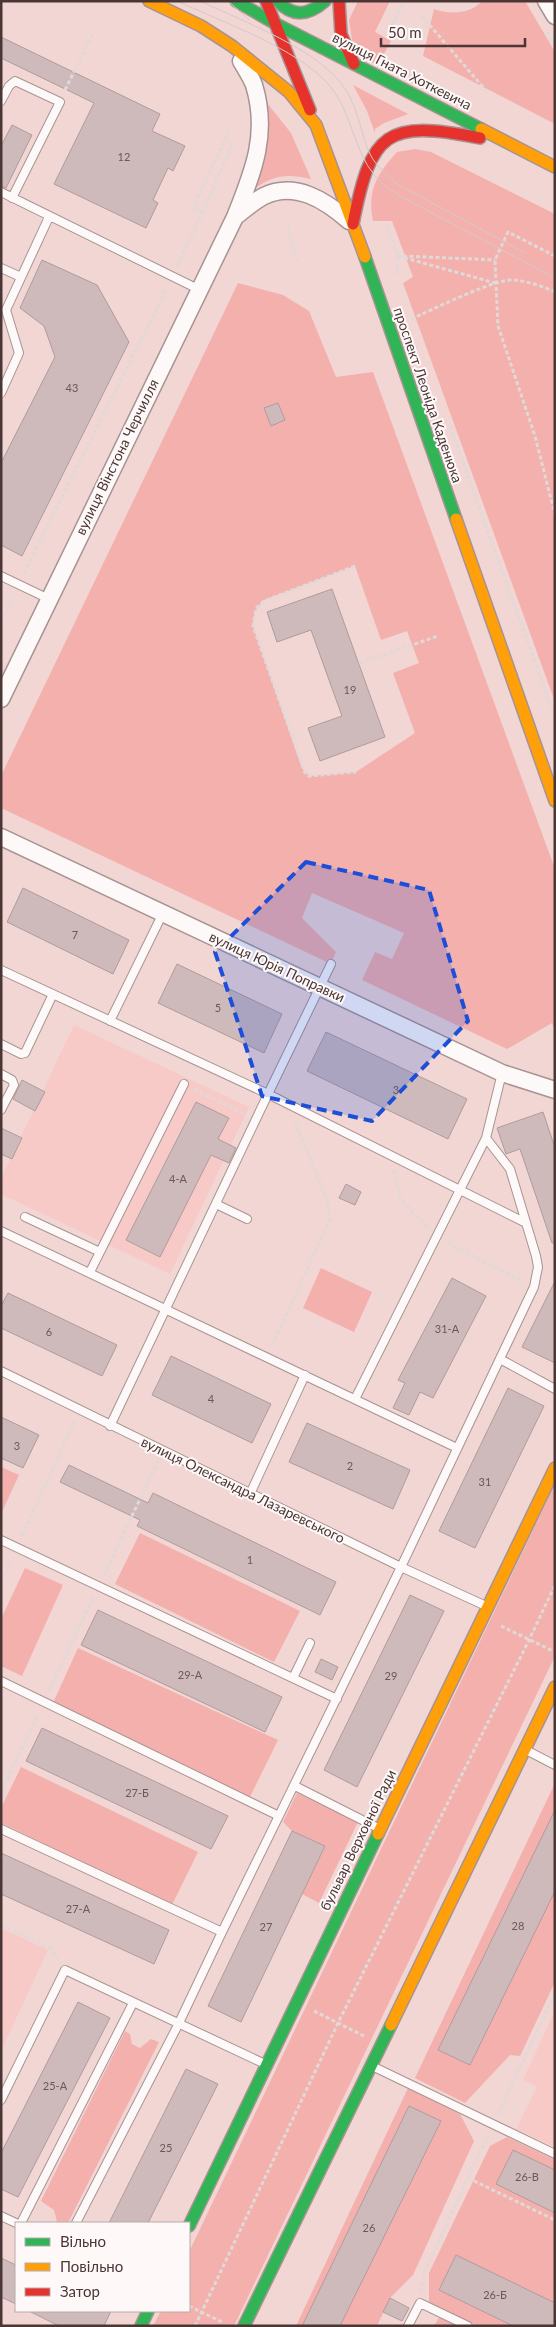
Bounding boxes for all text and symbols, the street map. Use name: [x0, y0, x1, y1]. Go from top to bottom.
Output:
scale bar: [381, 15, 525, 47]
text: 50 m: [388, 23, 422, 41]
street label: вулиця Гната Хоткевича: [330, 28, 474, 113]
house number: 12: [118, 150, 130, 163]
street label: проспект Леоніда Каденюка: [390, 305, 467, 485]
street label: вулиця Вінстона Черчилля: [71, 376, 162, 538]
house number: 43: [66, 381, 78, 394]
house number: 19: [344, 683, 356, 696]
house number: 7: [72, 928, 78, 941]
street label: вулиця Юрія Поправки: [207, 928, 348, 1005]
house number: 5: [215, 1001, 221, 1014]
house number: 3: [393, 1083, 399, 1096]
house number: 4-А: [169, 1172, 188, 1185]
house number: 31-А: [435, 1322, 460, 1335]
house number: 6: [46, 1325, 52, 1338]
house number: 4: [208, 1392, 215, 1405]
street label: вулиця Олександра Лазаревського: [139, 1433, 348, 1546]
house number: 3: [14, 1439, 20, 1452]
house number: 2: [347, 1459, 353, 1472]
house number: 31: [479, 1475, 491, 1488]
house number: 1: [247, 1553, 253, 1566]
house number: 29-А: [178, 1668, 203, 1681]
house number: 29: [385, 1669, 397, 1682]
street label: бульвар Верховної Ради: [316, 1766, 399, 1913]
house number: 27-Б: [125, 1786, 149, 1799]
house number: 27-А: [66, 1902, 91, 1915]
house number: 28: [512, 1919, 524, 1932]
house number: 27: [260, 1920, 272, 1933]
house number: 25-А: [43, 2079, 68, 2092]
house number: 25: [160, 2141, 172, 2154]
house number: 26-В: [515, 2170, 539, 2183]
house number: 26: [363, 2221, 375, 2234]
legend: [15, 2222, 190, 2312]
text: Вільно: [60, 2232, 106, 2250]
text: Повільно: [60, 2257, 123, 2275]
text: Затор: [60, 2282, 100, 2300]
house number: 26-Б: [483, 2288, 507, 2301]

